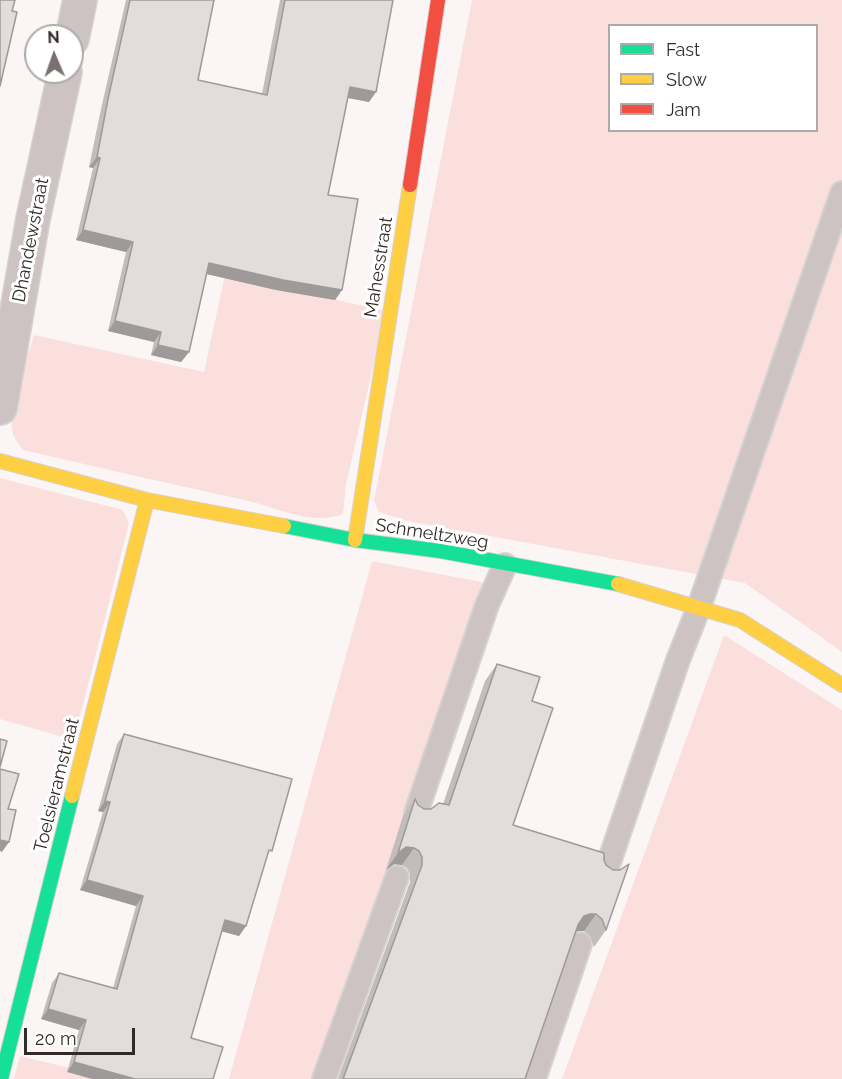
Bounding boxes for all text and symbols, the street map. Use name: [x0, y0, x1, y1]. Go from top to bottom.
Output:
north arrow: [24, 24, 84, 84]
legend: [608, 24, 818, 132]
text: N: [47, 28, 60, 47]
text: Fast: [666, 39, 700, 60]
text: Slow: [666, 69, 707, 90]
text: Jam: [666, 99, 701, 120]
street label: Dhandewstraat: [8, 176, 54, 304]
street label: Mahesstraat: [360, 215, 398, 319]
street label: Schmeltzweg: [374, 514, 490, 554]
street label: Toelsieramstraat: [30, 716, 84, 854]
scale bar: [27, 1016, 138, 1054]
text: 20 m: [35, 1028, 77, 1049]

